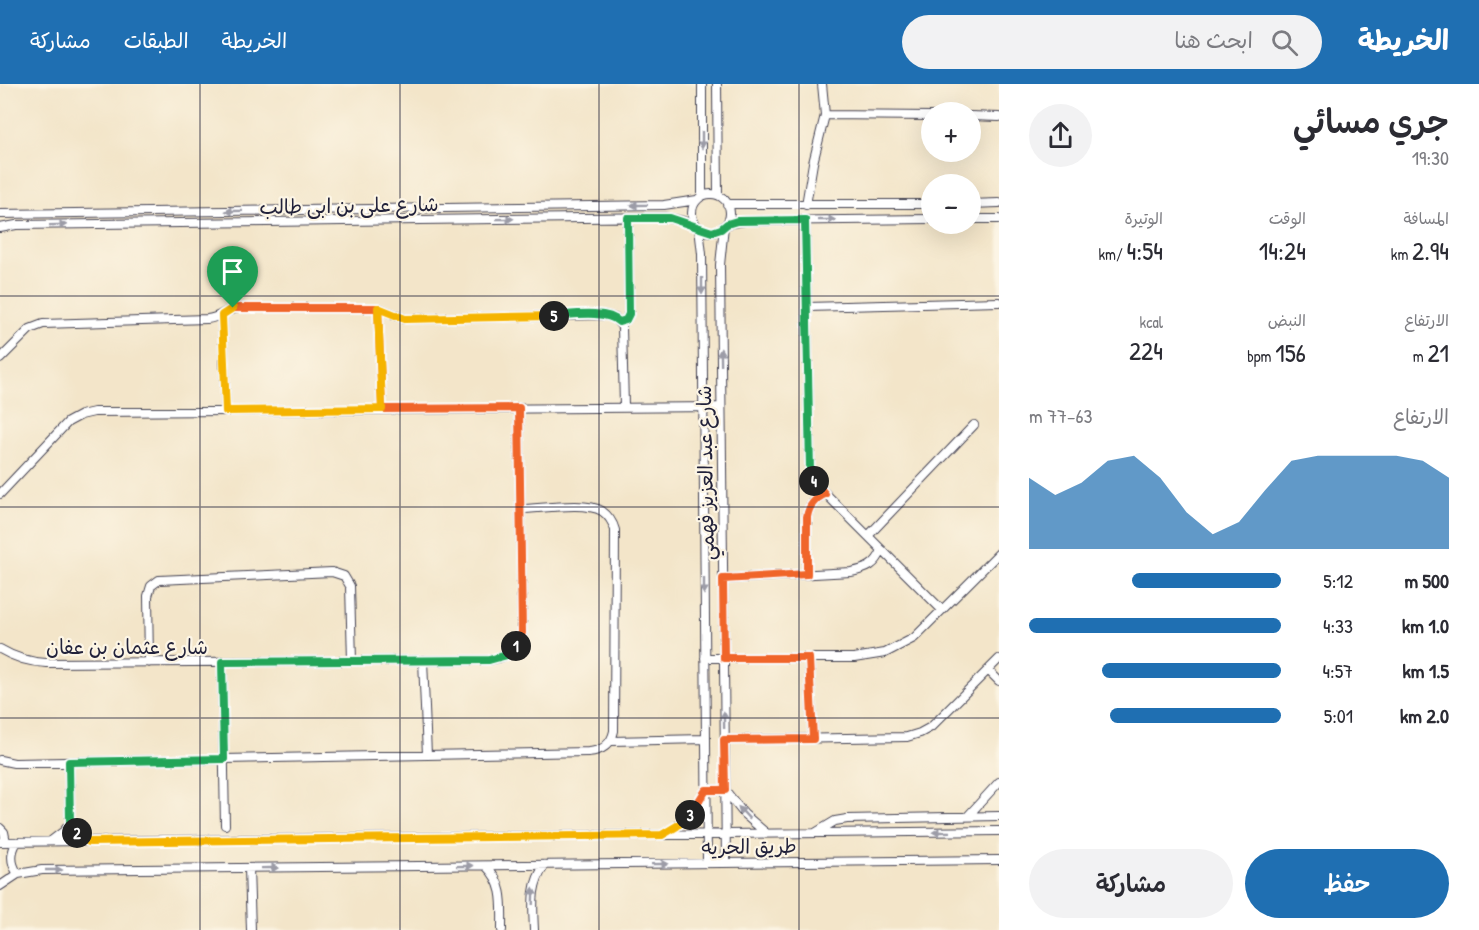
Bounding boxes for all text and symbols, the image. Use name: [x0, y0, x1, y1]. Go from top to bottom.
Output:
search box: [902, 15, 1322, 69]
text: الخريطة: [1358, 21, 1449, 59]
text: ابحث هنا: [1174, 25, 1253, 55]
text: مشاركة: [30, 26, 91, 55]
text: الطبقات: [124, 26, 189, 55]
text: الخريطة: [222, 26, 287, 55]
icon: search: [1268, 26, 1301, 59]
text: جري مسائي: [1293, 99, 1449, 143]
map controls: [921, 102, 981, 234]
button: +: [921, 102, 981, 162]
button: share: [1029, 104, 1092, 167]
one-way arrow: [697, 131, 707, 150]
text: 19:30: [1412, 144, 1449, 171]
button: −: [921, 174, 981, 234]
street label: شارع على بن ابى طالب: [259, 190, 439, 221]
one-way arrow: [629, 200, 648, 210]
one-way arrow: [224, 206, 243, 216]
text: الوتيرة: [1124, 207, 1163, 229]
text: الوقت: [1269, 207, 1306, 229]
text: المسافة: [1403, 207, 1449, 229]
one-way arrow: [496, 214, 515, 224]
one-way arrow: [817, 215, 836, 225]
one-way arrow: [49, 220, 68, 230]
text: 4:54: [1126, 233, 1163, 268]
text: 14:24: [1259, 233, 1306, 268]
text: 2.94: [1412, 233, 1449, 268]
text: /km: [1098, 243, 1126, 265]
text: km: [1391, 243, 1412, 265]
pin: [207, 246, 258, 308]
icon: arrive: [216, 255, 249, 288]
one-way arrow: [697, 277, 707, 296]
pin: 5: [539, 301, 569, 331]
text: 5: [551, 305, 557, 327]
text: النبض: [1268, 309, 1306, 331]
text: الارتفاع: [1404, 309, 1449, 331]
text: kcal: [1140, 311, 1163, 333]
text: 224: [1129, 333, 1163, 368]
text: 156: [1275, 335, 1306, 370]
text: 21: [1427, 335, 1449, 370]
text: bpm: [1247, 345, 1275, 367]
text: m: [1413, 345, 1427, 367]
one-way arrow: [716, 348, 726, 367]
street label: شارع عبد العزيز فهمي: [690, 385, 725, 561]
text: 63–77 m: [1029, 402, 1092, 429]
text: الارتفاع: [1393, 403, 1449, 430]
pin: 4: [799, 466, 829, 496]
text: 4: [811, 470, 817, 492]
text: 5:12: [1323, 567, 1353, 594]
text: 500 m: [1404, 567, 1449, 594]
one-way arrow: [699, 577, 709, 596]
text: 4:33: [1323, 612, 1353, 639]
text: 1.0 km: [1402, 612, 1449, 639]
pin: 1: [501, 631, 531, 661]
street label: شارع عثمان بن عفان: [46, 633, 208, 661]
text: 1: [513, 635, 519, 657]
text: 4:57: [1323, 657, 1353, 684]
text: 1.5 km: [1402, 657, 1449, 684]
text: 5:01: [1324, 702, 1353, 729]
text: 2.0 km: [1400, 702, 1449, 729]
one-way arrow: [719, 711, 729, 730]
pin: 3: [675, 800, 705, 830]
text: 3: [686, 804, 694, 826]
one-way arrow: [737, 806, 751, 821]
pin: 2: [62, 818, 92, 848]
text: 2: [73, 822, 81, 844]
one-way arrow: [931, 827, 950, 837]
street label: طريق الحريه: [701, 832, 797, 860]
button: مشاركة: [1029, 849, 1233, 918]
button: حفظ: [1245, 849, 1449, 918]
one-way arrow: [651, 859, 670, 869]
one-way arrow: [456, 861, 475, 871]
one-way arrow: [261, 863, 280, 873]
one-way arrow: [45, 865, 64, 875]
one-way arrow: [529, 886, 538, 905]

